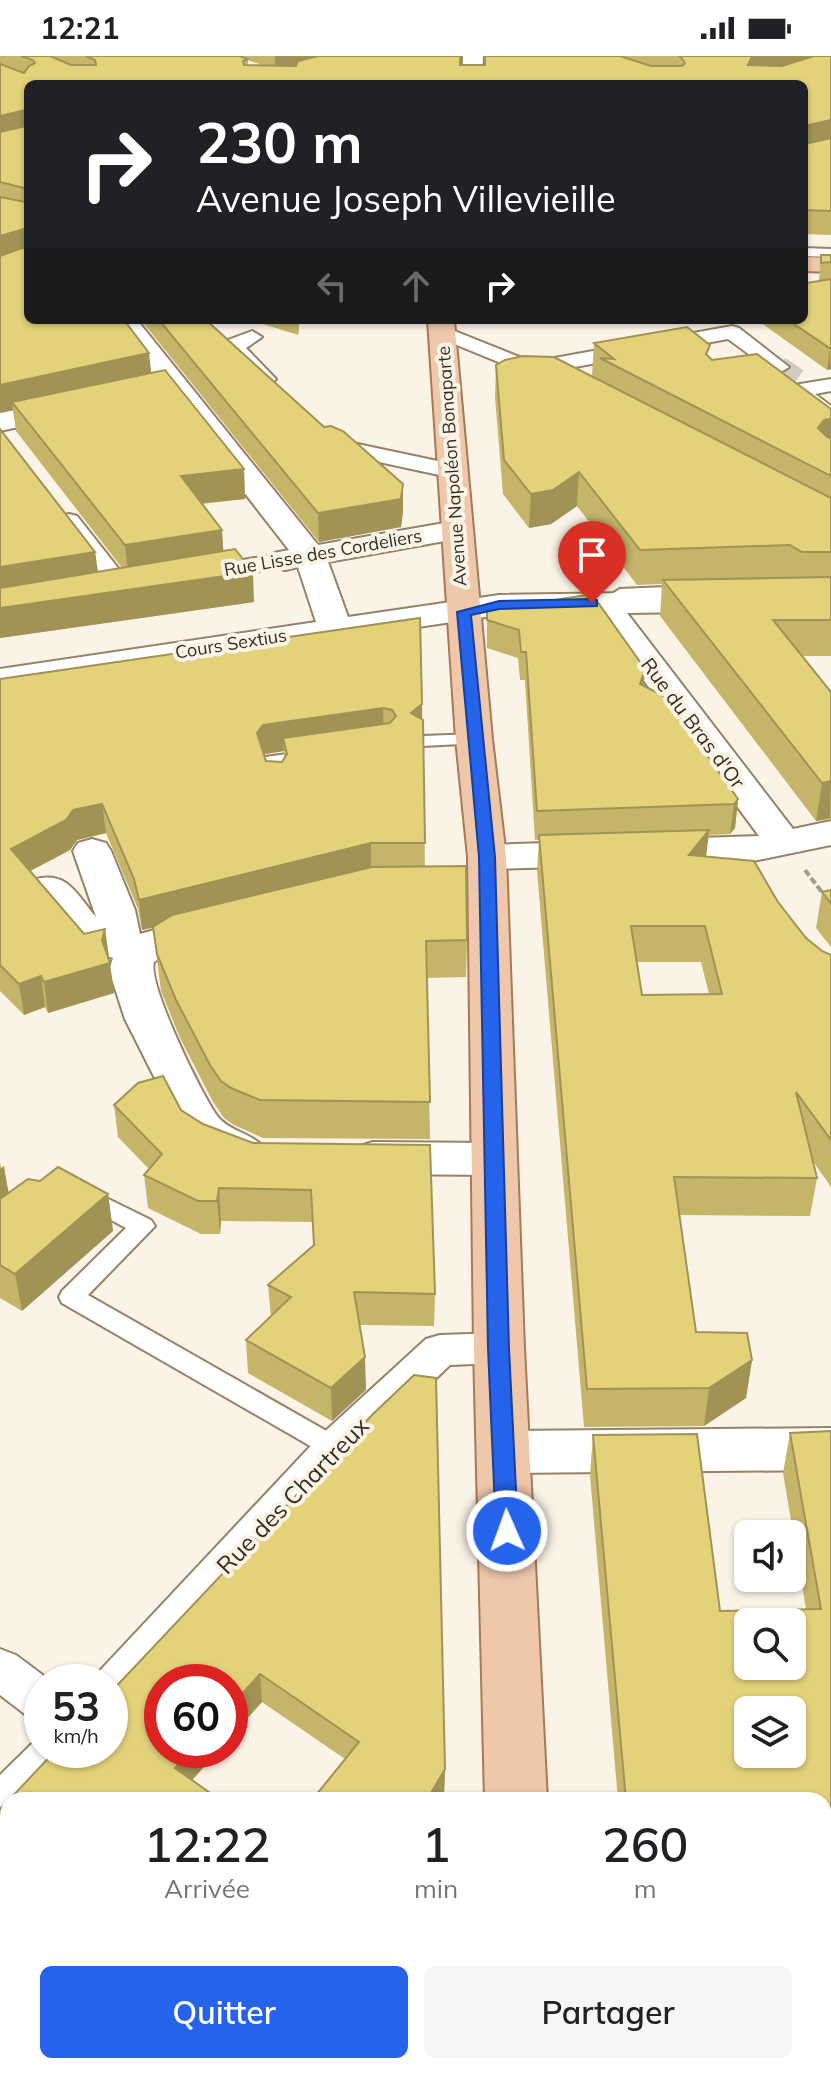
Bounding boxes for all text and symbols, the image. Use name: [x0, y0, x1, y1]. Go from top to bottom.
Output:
text: 12:21: [40, 9, 119, 47]
text: 230 m: [196, 107, 363, 177]
icon: right: [64, 112, 168, 216]
text: Avenue Joseph Villevieille: [196, 176, 615, 221]
icon: left: [310, 264, 354, 308]
icon: ahead: [394, 264, 438, 308]
icon: right: [478, 264, 522, 308]
street label: Avenue Napoléon Bonaparte: [432, 345, 471, 587]
pin: [558, 521, 626, 603]
street label: Rue Lisse des Cordeliers: [222, 524, 424, 581]
icon: arrive: [570, 533, 614, 577]
street label: Cours Sextius: [173, 623, 289, 664]
street label: Rue du Bras d'Or: [636, 652, 751, 794]
street label: Rue des Chartreux: [210, 1411, 375, 1580]
position arrow: [465, 1489, 549, 1573]
map controls: [734, 1520, 806, 1768]
button: sound: [734, 1520, 806, 1592]
button: search: [734, 1608, 806, 1680]
speed limit sign: 60: [144, 1664, 248, 1768]
text: 53: [52, 1681, 100, 1731]
button: layers: [734, 1696, 806, 1768]
text: km/h: [53, 1723, 99, 1748]
text: 12:22: [144, 1814, 270, 1874]
text: 1: [422, 1814, 450, 1874]
text: 260: [602, 1814, 688, 1874]
text: Arrivée: [164, 1872, 250, 1905]
text: min: [414, 1872, 458, 1905]
text: m: [634, 1872, 657, 1905]
button: Quitter: [40, 1966, 408, 2058]
button: Partager: [424, 1966, 792, 2058]

